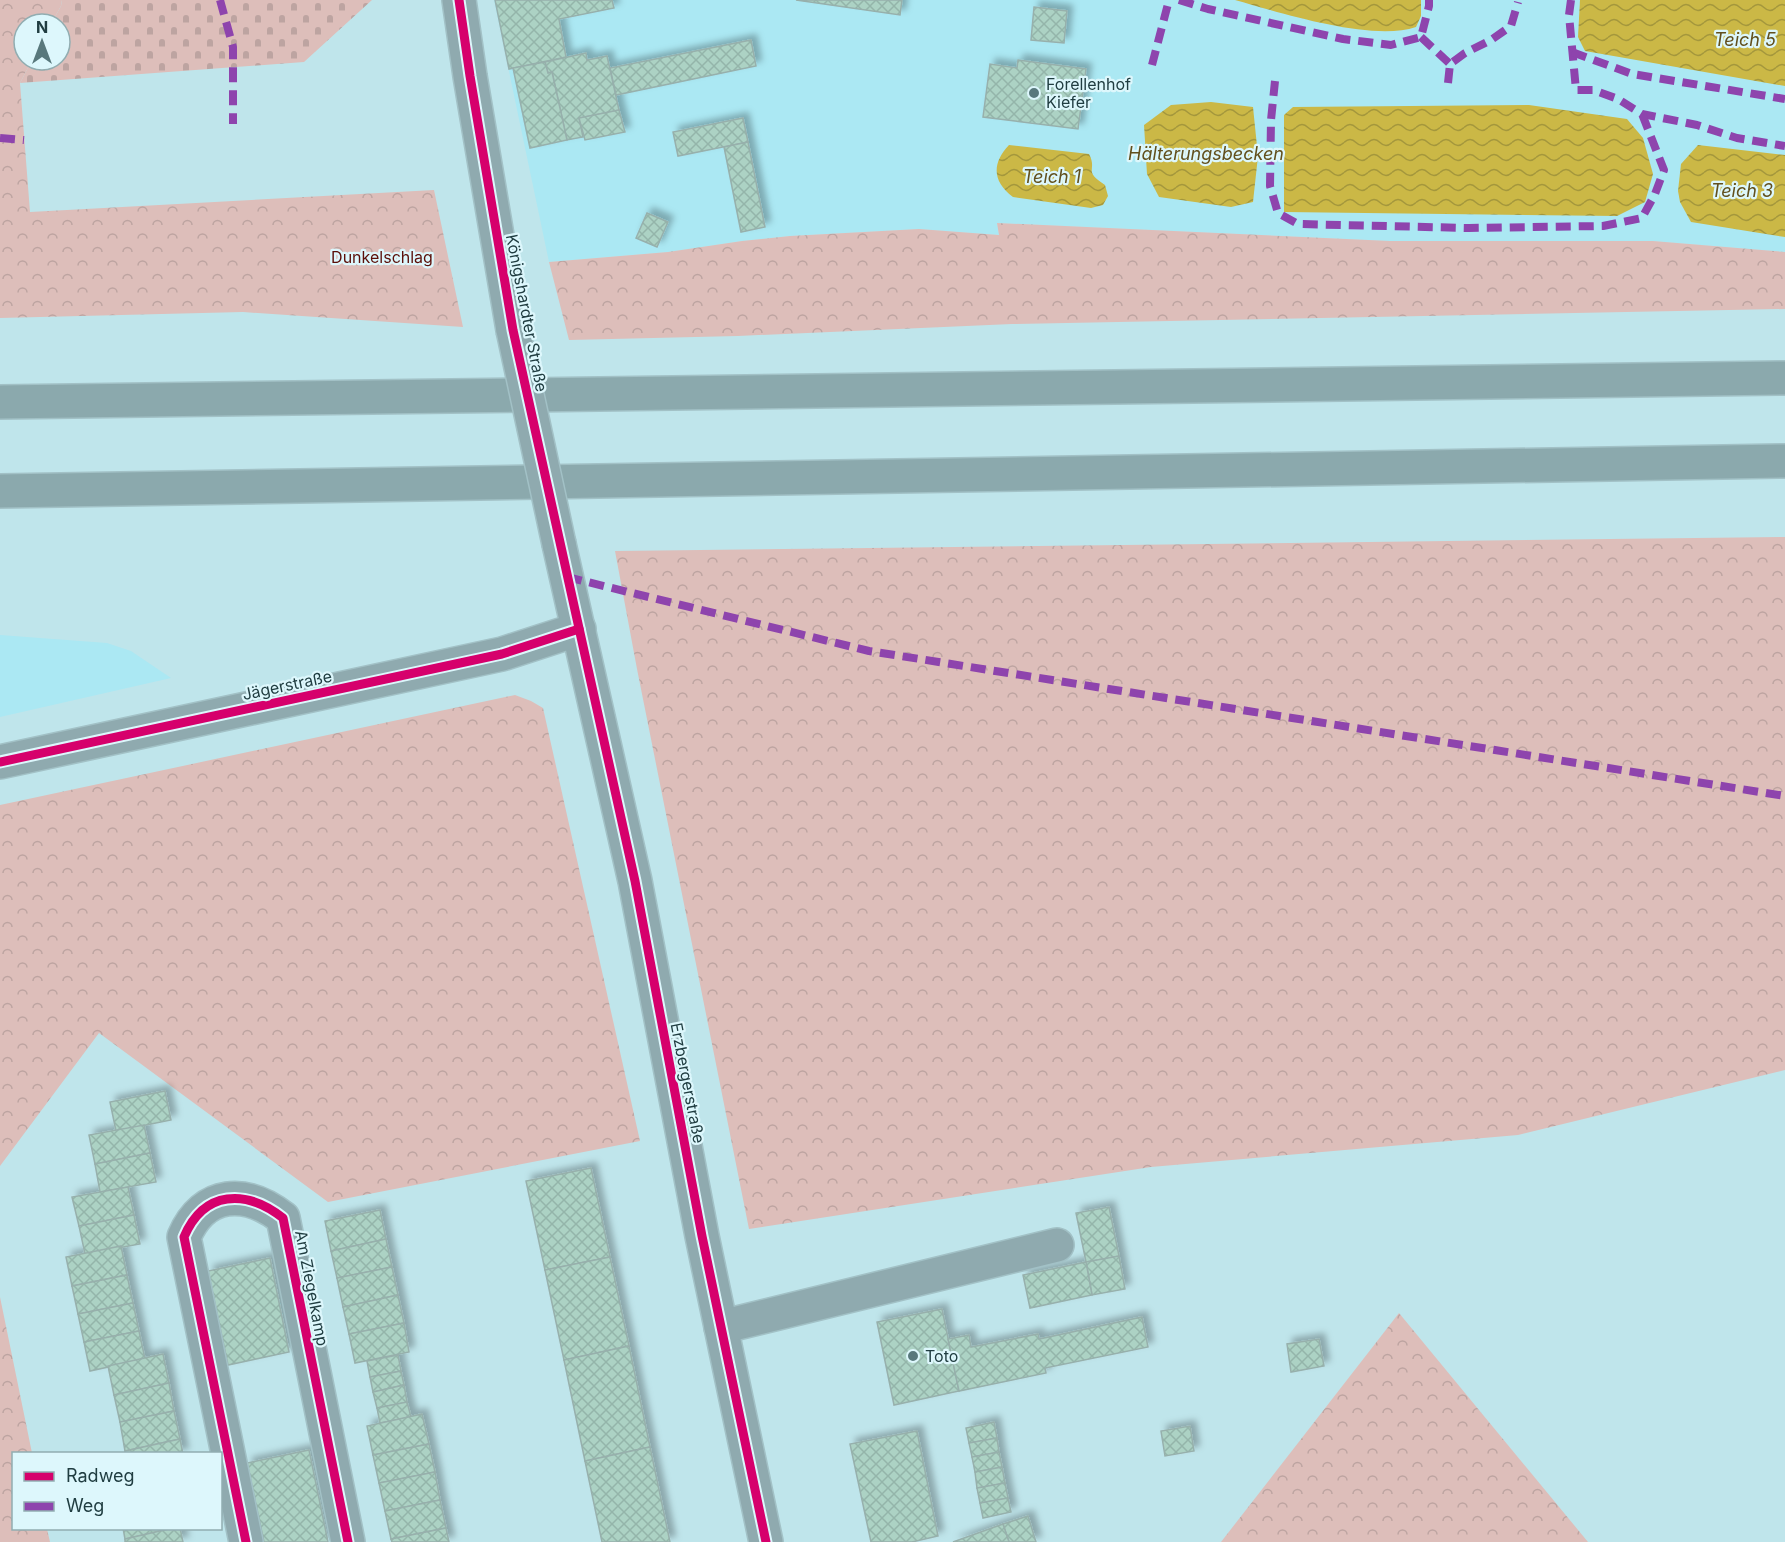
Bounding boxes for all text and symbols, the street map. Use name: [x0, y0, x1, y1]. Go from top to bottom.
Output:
north arrow: [12, 12, 72, 72]
text: N: [36, 17, 48, 37]
water label: Teich 5: [1714, 29, 1776, 50]
place label: Forellenhof Kiefer: [1046, 74, 1131, 112]
marker: Forellenhof Kiefer: [1027, 86, 1041, 100]
water label: Hälterungsbecken: [1128, 143, 1284, 164]
water label: Teich 1: [1023, 166, 1082, 187]
water label: Teich 3: [1711, 180, 1773, 201]
street label: Königshardter Straße: [502, 232, 552, 394]
park label: Dunkelschlag: [331, 247, 433, 267]
street label: Jägerstraße: [240, 666, 334, 704]
street label: Erzbergerstraße: [667, 1021, 709, 1145]
street label: Am Ziegelkamp: [291, 1228, 333, 1348]
place label: Toto: [925, 1346, 958, 1366]
marker: Toto: [906, 1349, 920, 1363]
legend: [12, 1452, 222, 1530]
text: Radweg: [66, 1465, 135, 1486]
text: Weg: [66, 1495, 104, 1516]

